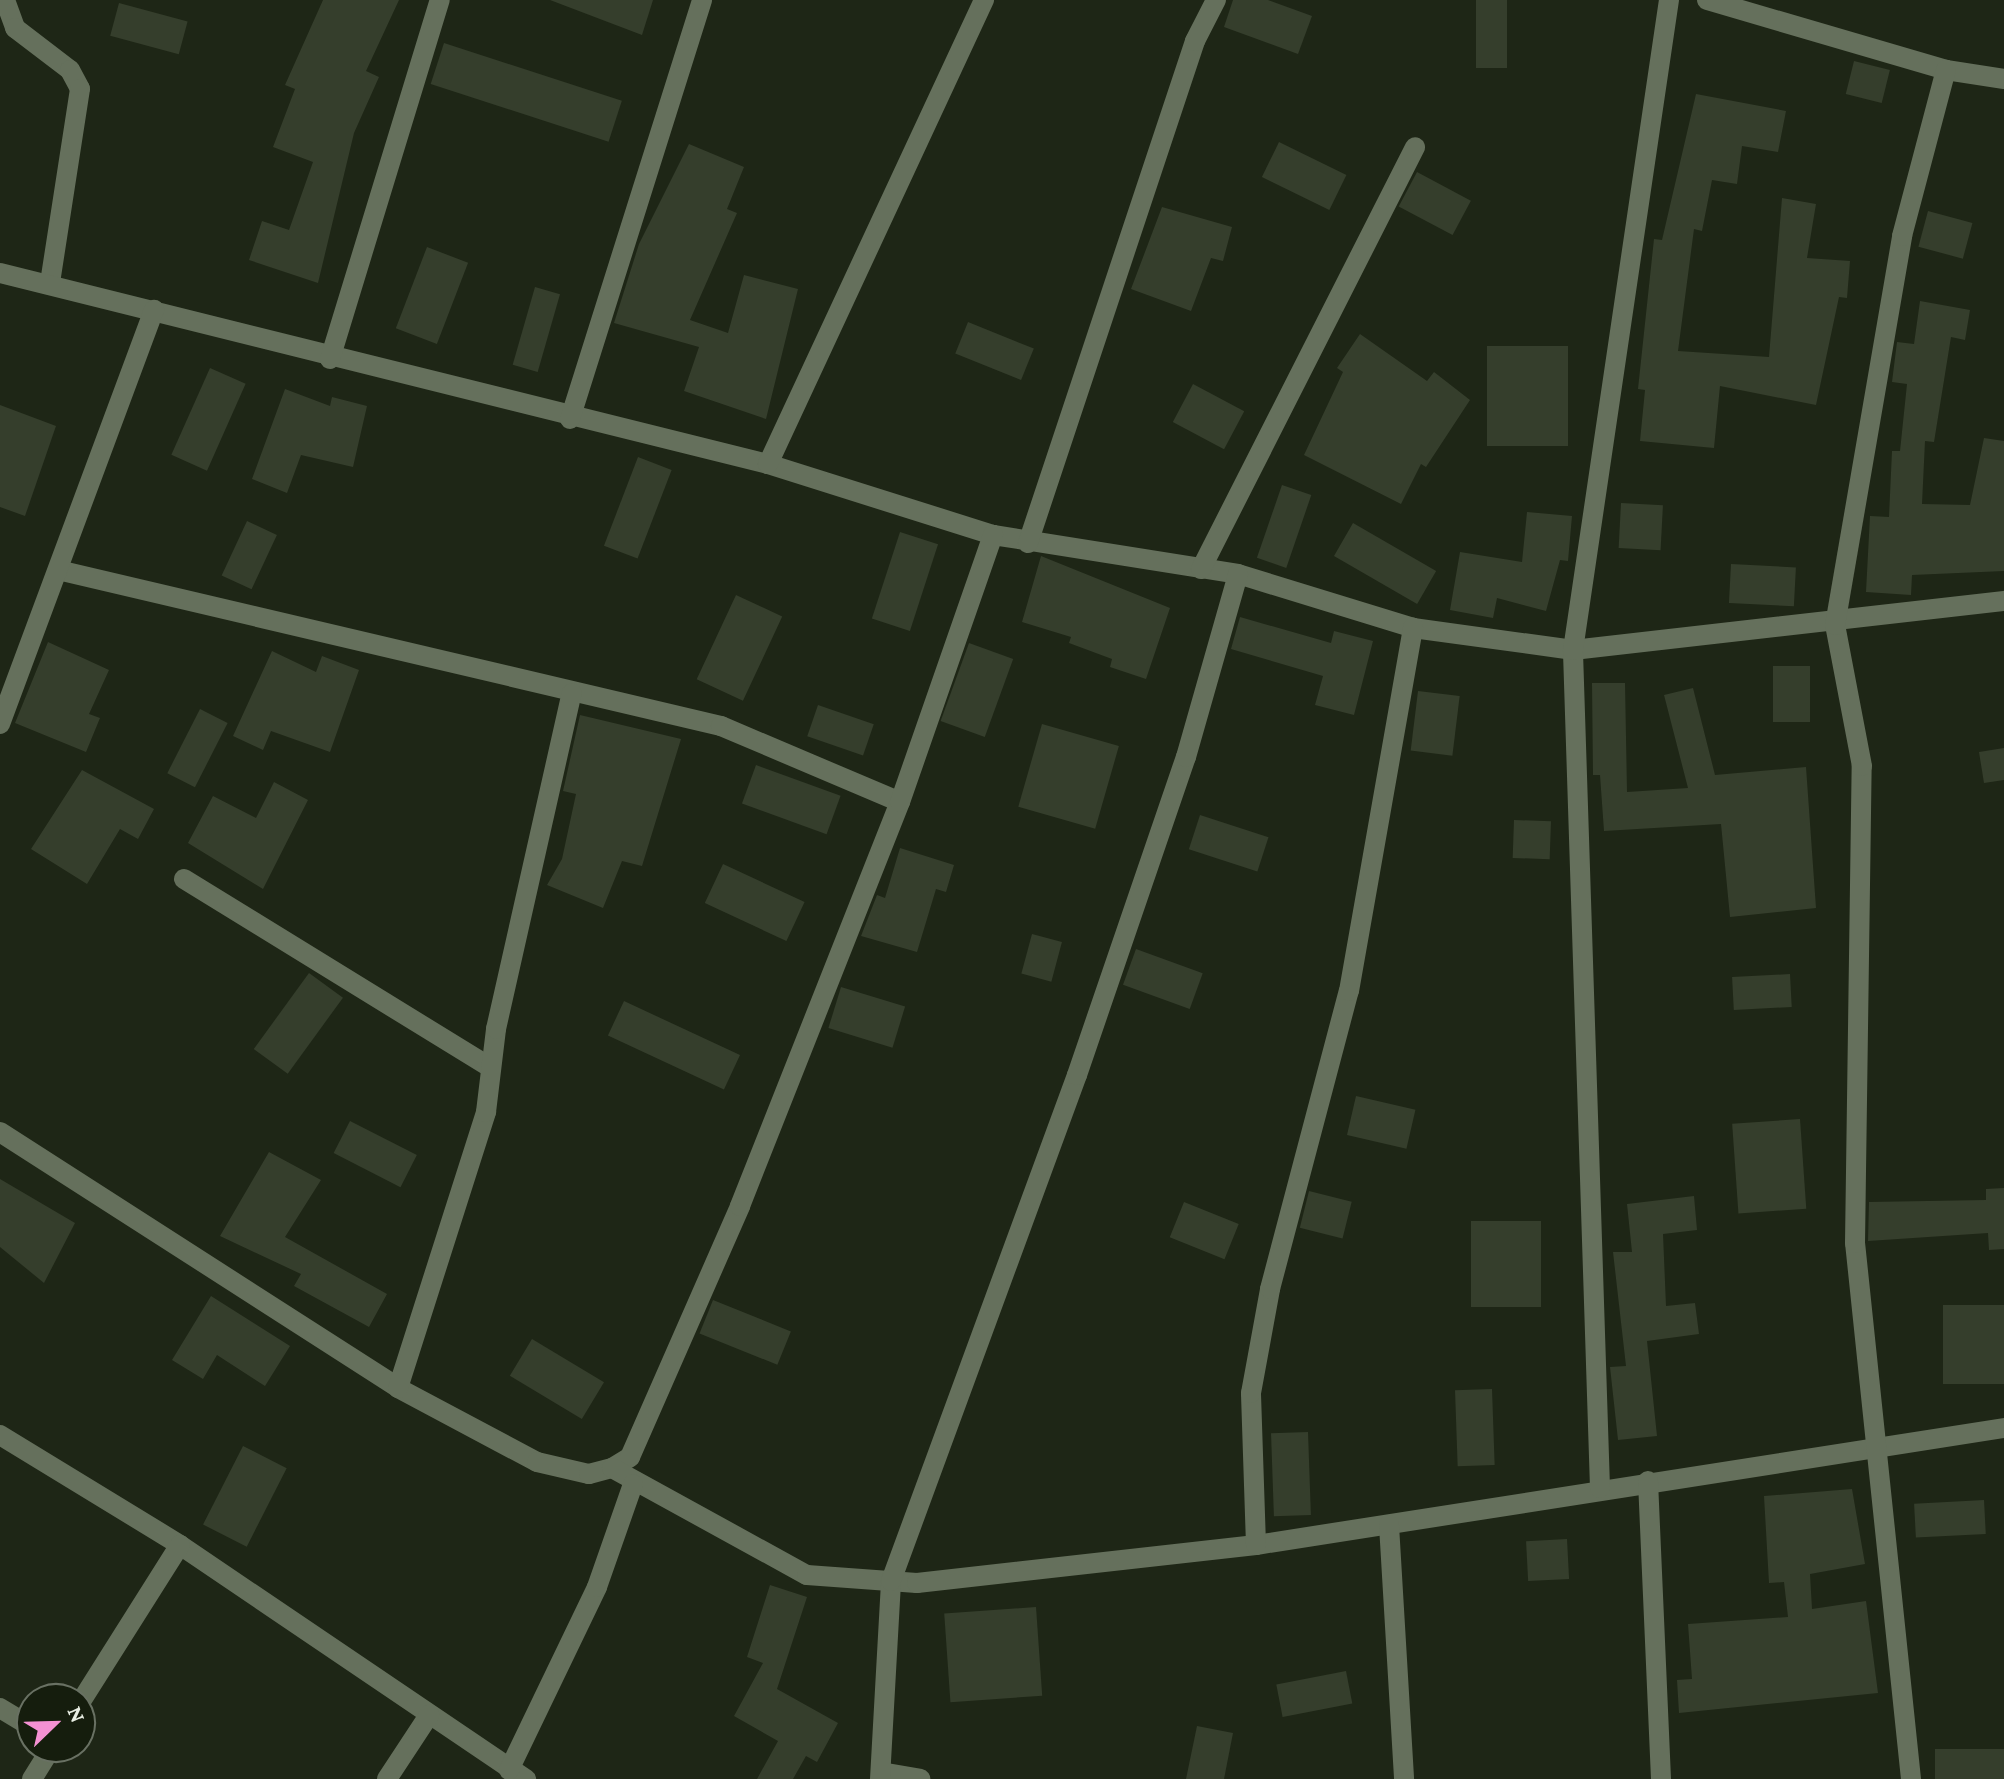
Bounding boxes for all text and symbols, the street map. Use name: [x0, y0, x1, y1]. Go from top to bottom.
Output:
north arrow: [16, 1683, 96, 1763]
text: N: [62, 1702, 91, 1726]

